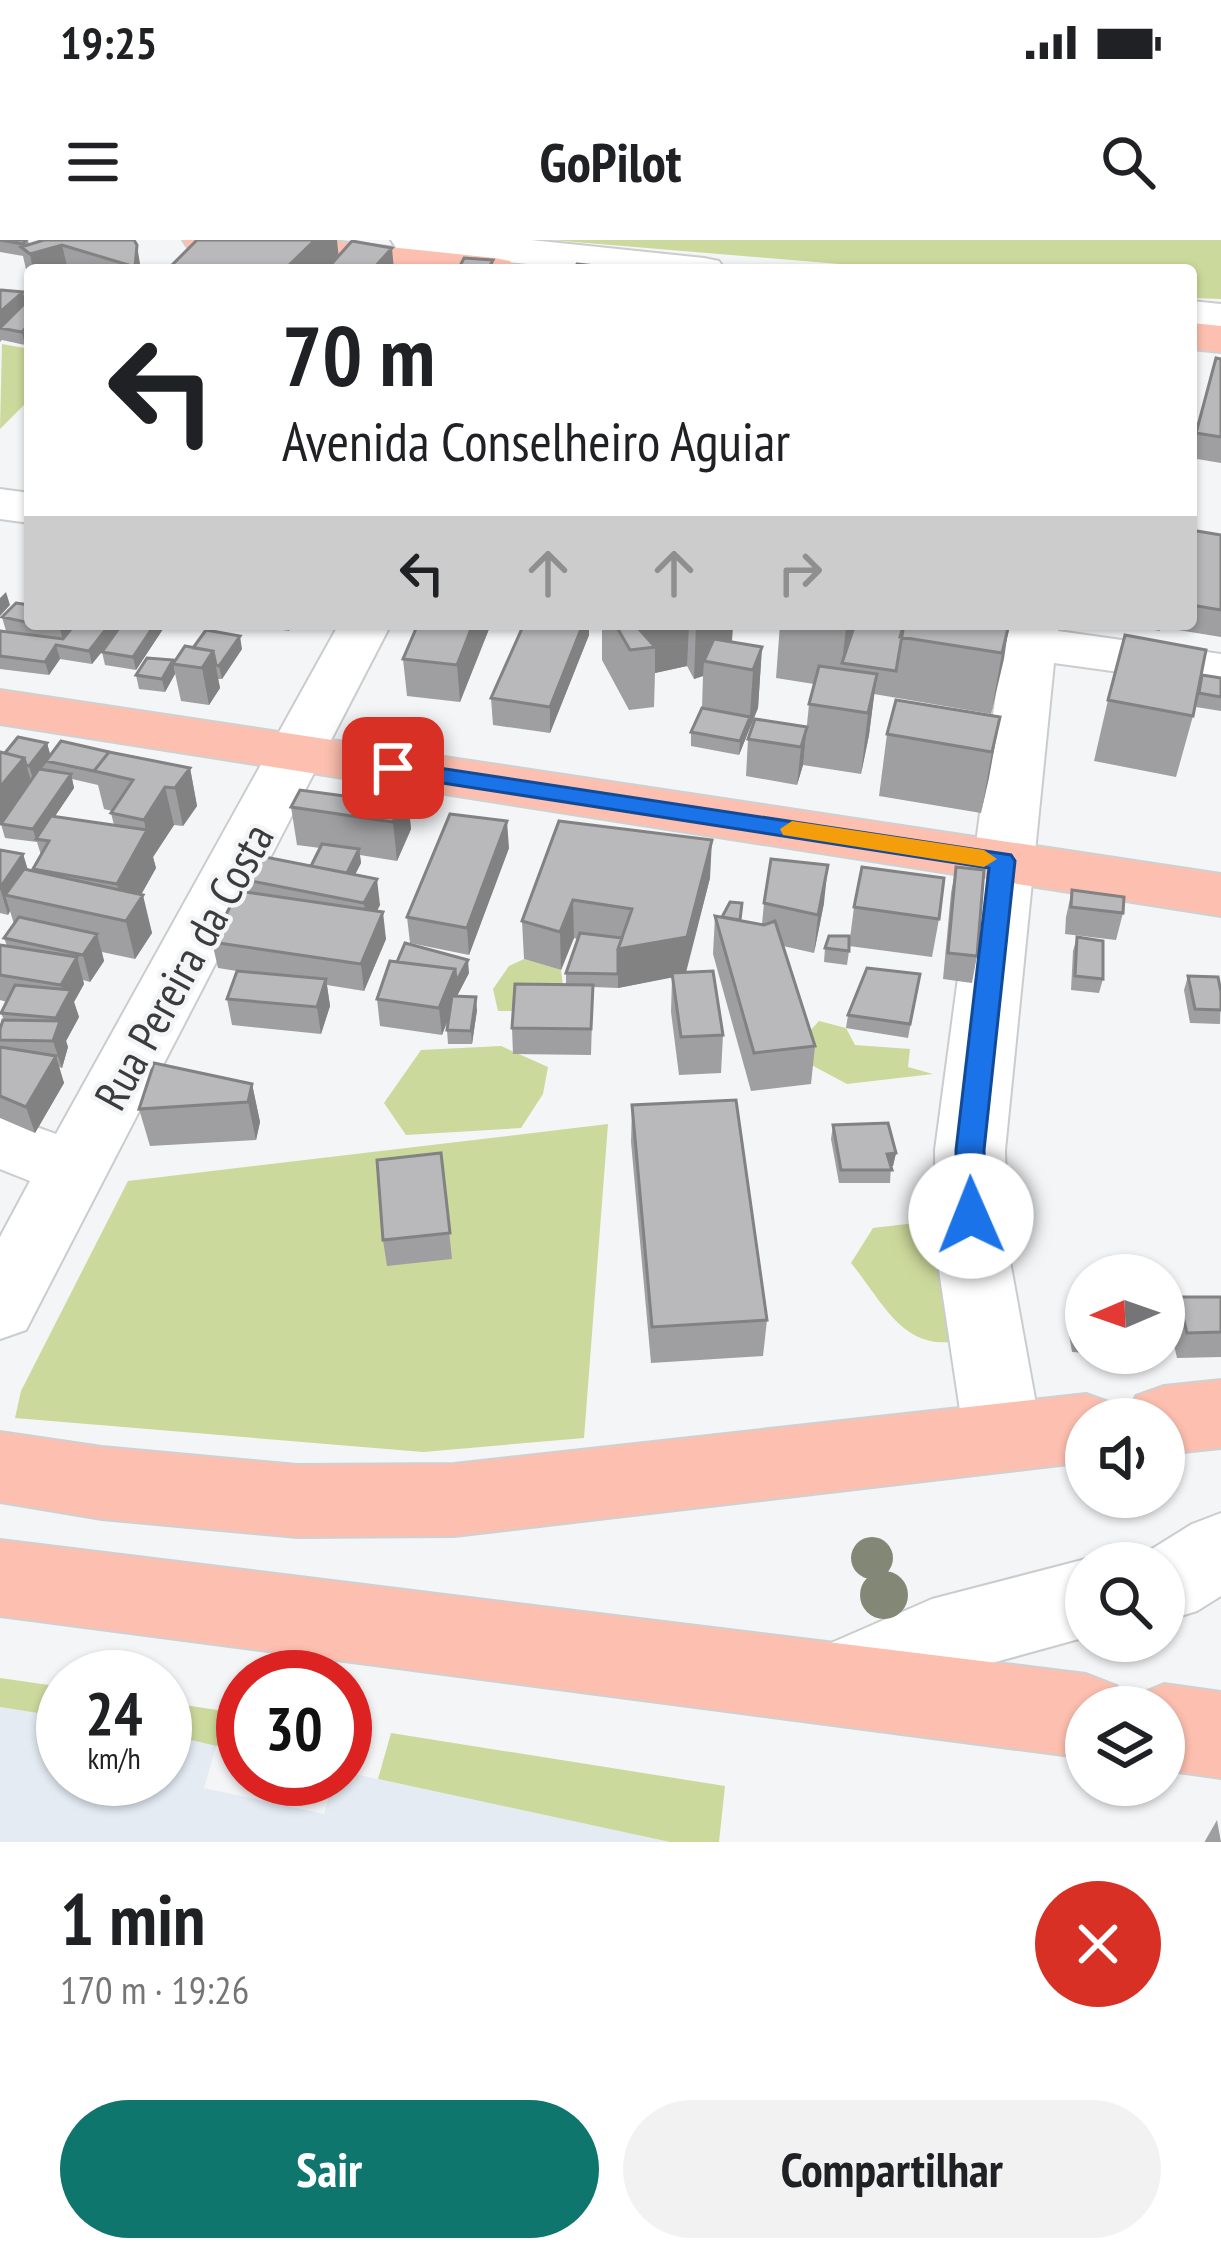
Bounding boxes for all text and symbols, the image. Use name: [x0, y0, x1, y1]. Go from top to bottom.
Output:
text: 19:25: [60, 13, 157, 71]
text: GoPilot: [540, 127, 681, 197]
icon: menu: [60, 129, 126, 195]
icon: search: [1095, 129, 1161, 195]
text: 70 m: [282, 300, 435, 409]
icon: left: [84, 312, 240, 468]
text: Avenida Conselheiro Aguiar: [282, 406, 790, 476]
icon: left: [389, 540, 455, 606]
icon: ahead: [515, 540, 581, 606]
icon: ahead: [641, 540, 707, 606]
icon: right: [767, 540, 833, 606]
pin: [342, 717, 444, 819]
icon: arrive: [360, 735, 426, 801]
street label: Rua Pereira da Costa: [81, 813, 285, 1119]
position arrow: [908, 1153, 1034, 1279]
north arrow: [1065, 1254, 1185, 1374]
map controls: [1065, 1254, 1185, 1806]
button: sound: [1065, 1398, 1185, 1518]
button: search: [1065, 1542, 1185, 1662]
speed limit sign: 30: [216, 1650, 372, 1806]
text: 24: [85, 1674, 143, 1752]
button: layers: [1065, 1686, 1185, 1806]
text: km/h: [87, 1738, 141, 1777]
text: 1 min: [60, 1872, 205, 1965]
button: close: [1035, 1881, 1161, 2007]
text: 170 m · 19:26: [60, 1964, 249, 2015]
button: Sair: [60, 2100, 599, 2238]
button: Compartilhar: [623, 2100, 1161, 2238]

